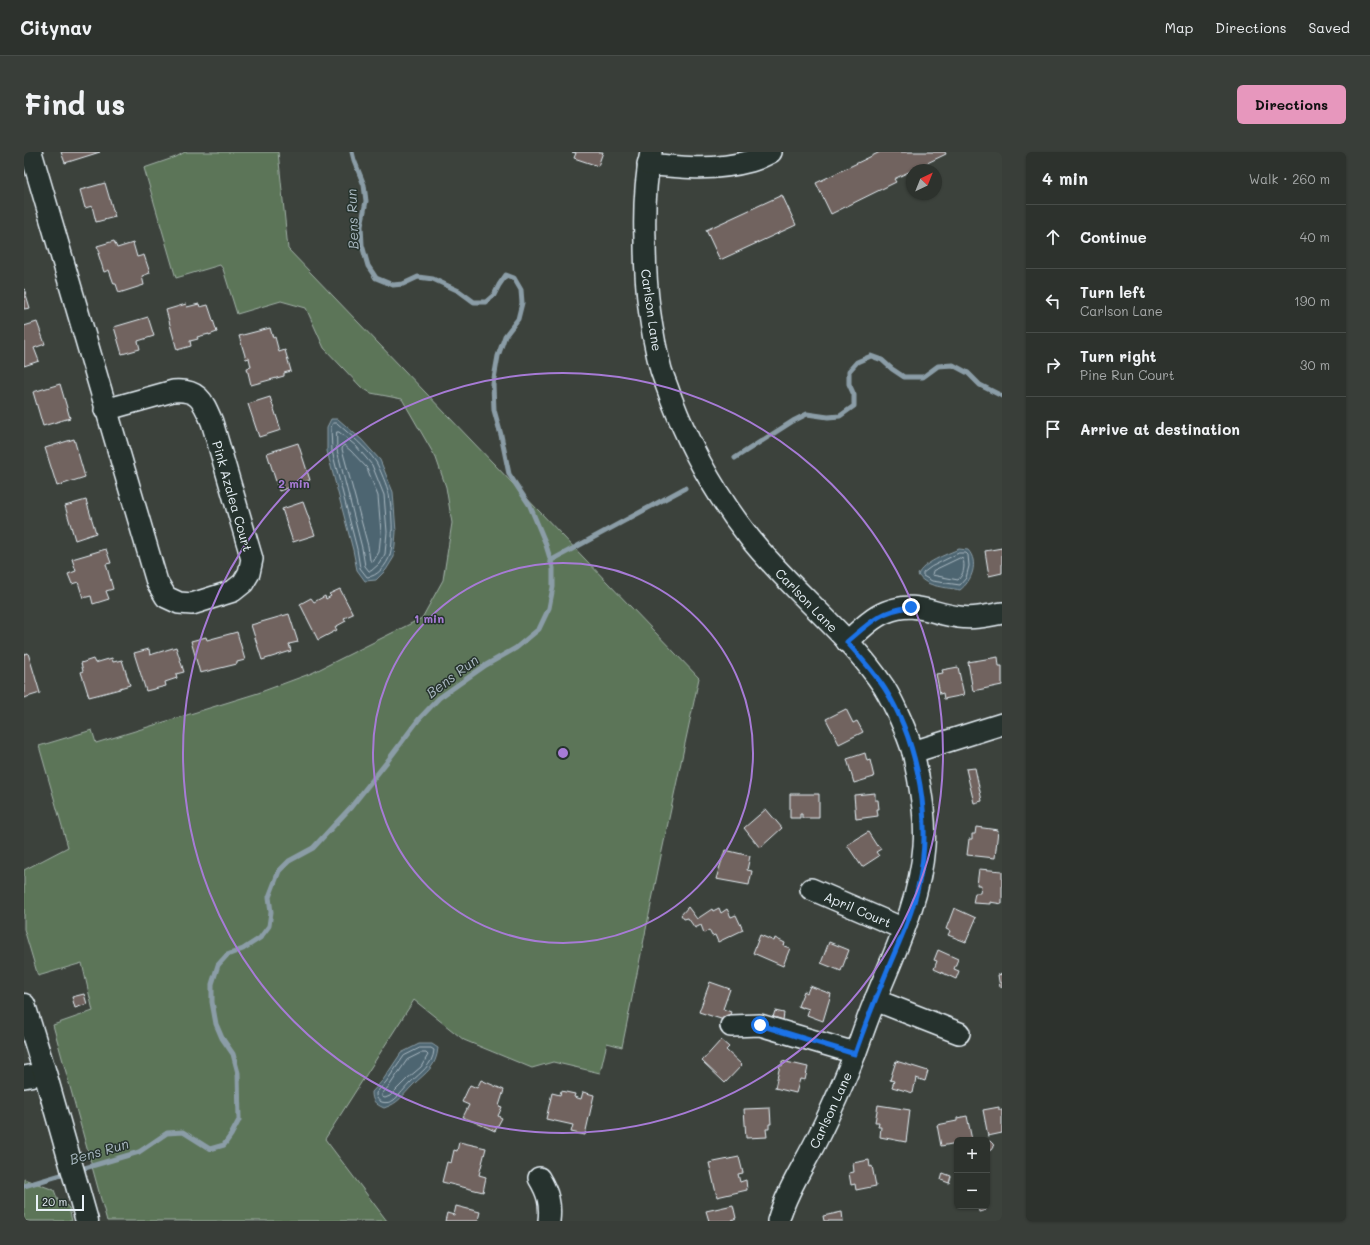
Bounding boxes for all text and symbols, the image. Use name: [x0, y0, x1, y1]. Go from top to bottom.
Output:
text: Citynav: [20, 15, 92, 40]
text: Map: [1165, 18, 1193, 37]
text: Directions: [1215, 18, 1286, 37]
text: Saved: [1308, 18, 1350, 37]
button: Directions: [1237, 85, 1346, 124]
text: Find us: [24, 86, 125, 122]
north arrow: [906, 164, 942, 200]
text: 4 min: [1042, 167, 1088, 189]
text: Walk · 260 m: [1249, 170, 1330, 187]
water label: Bens Run: [341, 188, 363, 250]
icon: ahead: [1042, 226, 1064, 248]
text: Continue: [1080, 227, 1147, 247]
text: 40 m: [1300, 228, 1330, 245]
street label: Carlson Lane: [638, 268, 666, 352]
text: Turn left: [1080, 282, 1145, 302]
icon: left: [1042, 290, 1064, 312]
text: 190 m: [1294, 292, 1330, 309]
text: Carlson Lane: [1080, 302, 1163, 319]
text: Turn right: [1080, 346, 1157, 366]
icon: right: [1042, 354, 1064, 376]
text: 30 m: [1300, 356, 1330, 373]
text: Pine Run Court: [1080, 366, 1174, 383]
icon: arrive: [1042, 418, 1064, 440]
text: Arrive at destination: [1080, 419, 1240, 439]
street label: Pink Azalea Court: [209, 439, 257, 554]
text: 2 min: [278, 475, 310, 491]
street label: Carlson Lane: [772, 564, 842, 636]
route end: [902, 598, 920, 616]
text: 1 min: [414, 610, 444, 626]
water label: Bens Run: [422, 650, 482, 702]
centre of rings: [556, 746, 570, 760]
street label: April Court: [822, 887, 894, 931]
route start: [751, 1016, 769, 1034]
street label: Carlson Lane: [805, 1069, 855, 1151]
water label: Bens Run: [67, 1133, 131, 1169]
map controls: [954, 1137, 990, 1209]
button: +: [954, 1137, 990, 1173]
button: −: [954, 1173, 990, 1209]
scale bar: [36, 1193, 84, 1212]
text: 20 m: [42, 1194, 67, 1209]

